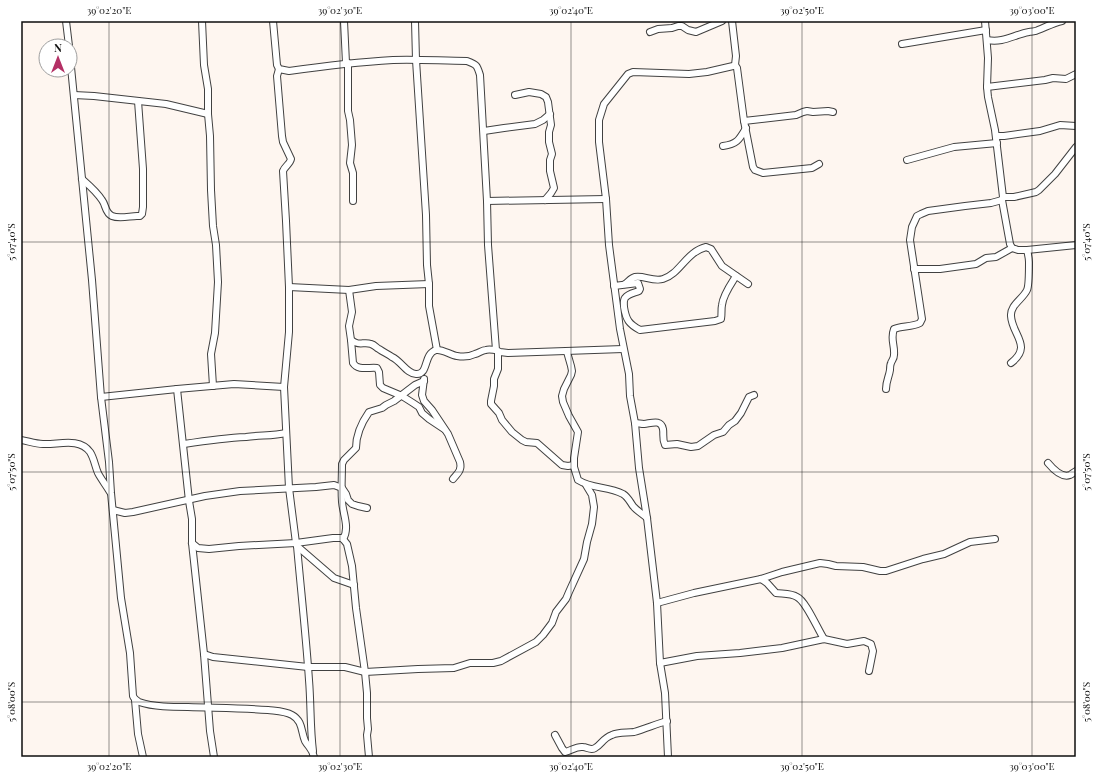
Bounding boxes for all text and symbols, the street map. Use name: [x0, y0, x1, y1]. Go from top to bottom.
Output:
text: 39°02'20"E: [87, 3, 131, 17]
text: 39°02'30"E: [318, 3, 362, 17]
text: 39°02'40"E: [549, 3, 593, 17]
text: 39°02'50"E: [780, 3, 824, 17]
text: 39°03'00"E: [1009, 3, 1055, 17]
north arrow: [38, 38, 78, 78]
text: N: [54, 40, 62, 55]
text: 5°07'40"S: [4, 223, 18, 261]
text: 5°07'40"S: [1079, 223, 1093, 261]
text: 5°07'50"S: [4, 453, 18, 491]
text: 5°07'50"S: [1079, 453, 1093, 491]
text: 5°08'00"S: [4, 682, 18, 722]
text: 5°08'00"S: [1079, 682, 1093, 722]
text: 39°02'20"E: [87, 759, 131, 773]
text: 39°02'30"E: [318, 759, 362, 773]
text: 39°02'40"E: [549, 759, 593, 773]
text: 39°02'50"E: [780, 759, 824, 773]
text: 39°03'00"E: [1009, 759, 1055, 773]

